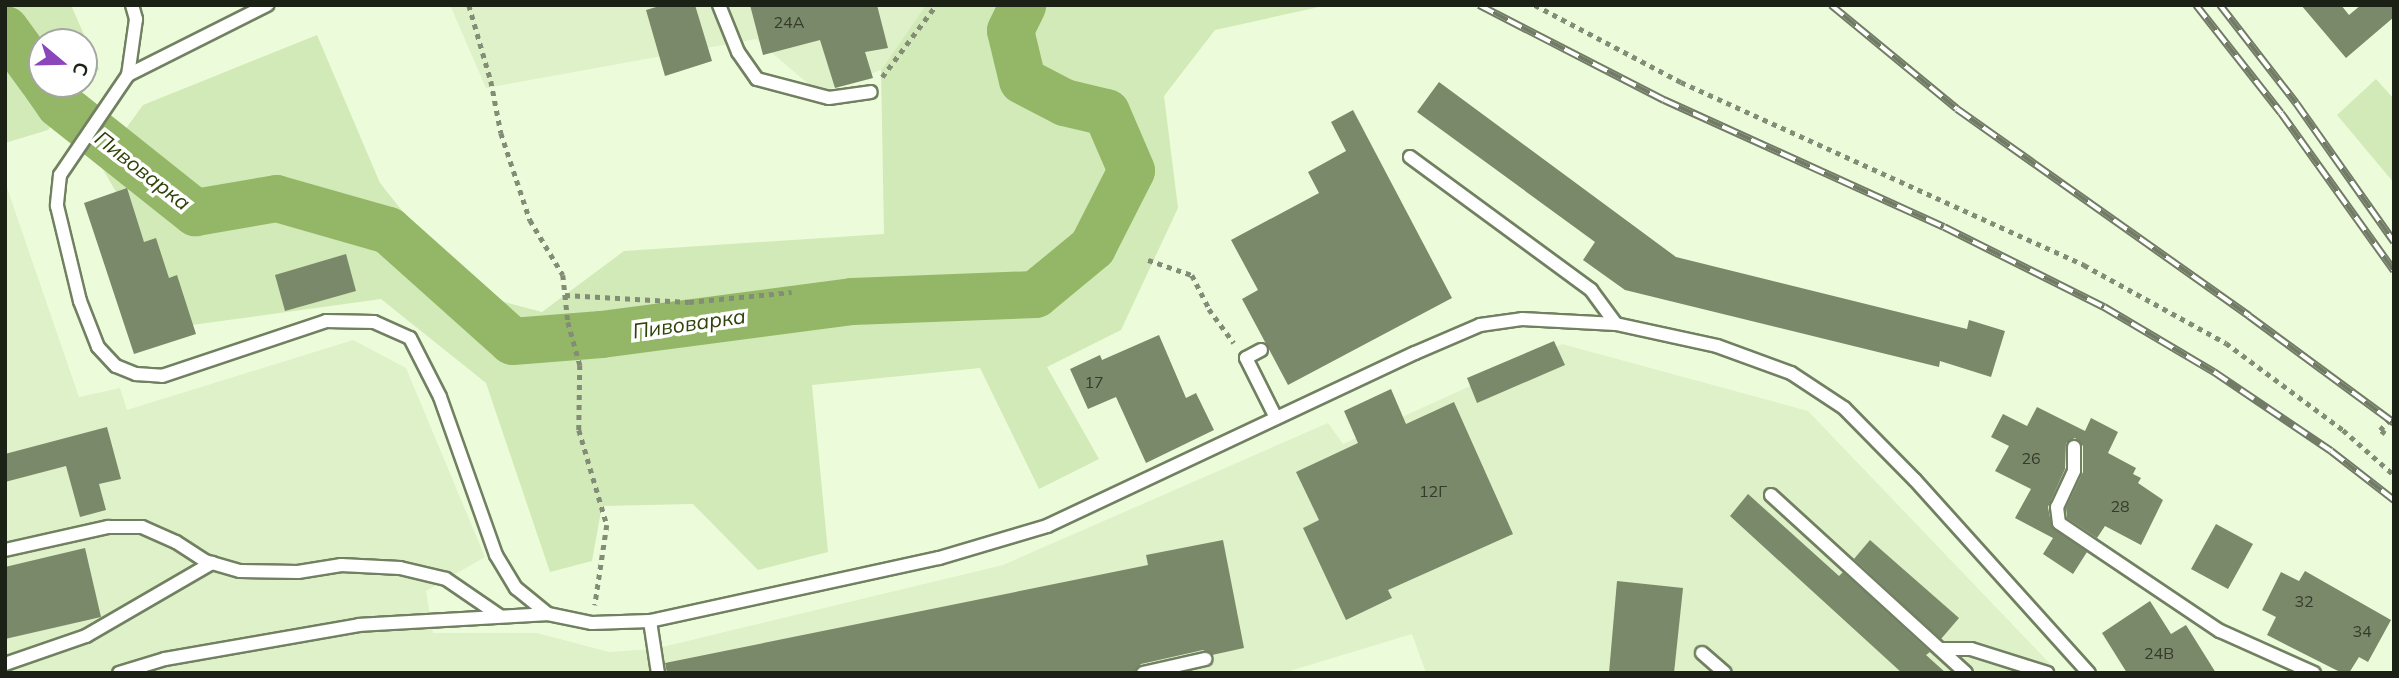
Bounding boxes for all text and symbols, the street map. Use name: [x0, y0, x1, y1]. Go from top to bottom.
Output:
house number: 24А: [774, 12, 804, 32]
north arrow: [28, 28, 98, 98]
text: С: [68, 59, 94, 79]
water label: Пивоварка: [90, 125, 196, 215]
water label: Пивоварка: [631, 303, 747, 343]
house number: 17: [1084, 372, 1104, 392]
house number: 26: [2021, 448, 2041, 468]
house number: 12Г: [1419, 481, 1447, 501]
house number: 28: [2110, 496, 2130, 516]
house number: 32: [2294, 591, 2314, 611]
house number: 34: [2352, 621, 2372, 641]
house number: 24В: [2144, 643, 2174, 663]

